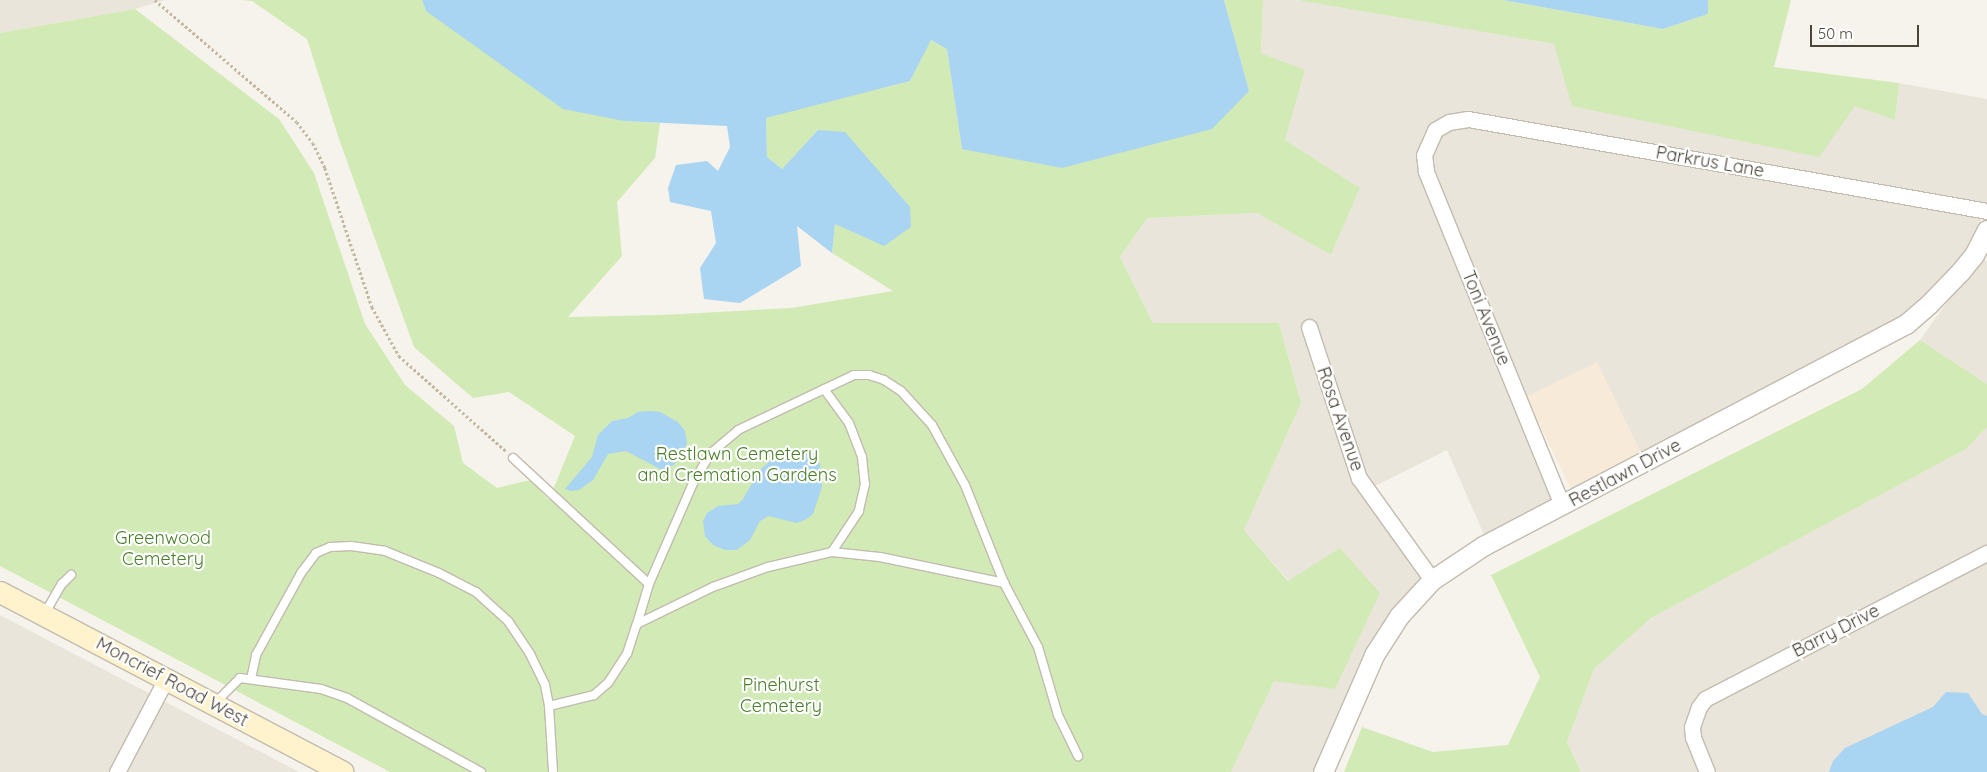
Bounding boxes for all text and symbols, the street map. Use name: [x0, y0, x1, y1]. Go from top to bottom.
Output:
scale bar: [1812, 15, 1921, 47]
text: 50 m: [1818, 24, 1853, 43]
street label: Parkrus Lane: [1654, 142, 1766, 182]
street label: Toni Avenue: [1457, 267, 1515, 369]
street label: Rosa Avenue: [1312, 364, 1368, 474]
street label: Restlawn Drive: [1565, 434, 1685, 512]
park label: Restlawn Cemetery and Cremation Gardens: [637, 444, 837, 486]
park label: Greenwood Cemetery: [115, 528, 211, 570]
street label: Barry Drive: [1789, 600, 1883, 662]
street label: Moncrief Road West: [92, 633, 252, 731]
park label: Pinehurst Cemetery: [740, 675, 822, 718]

